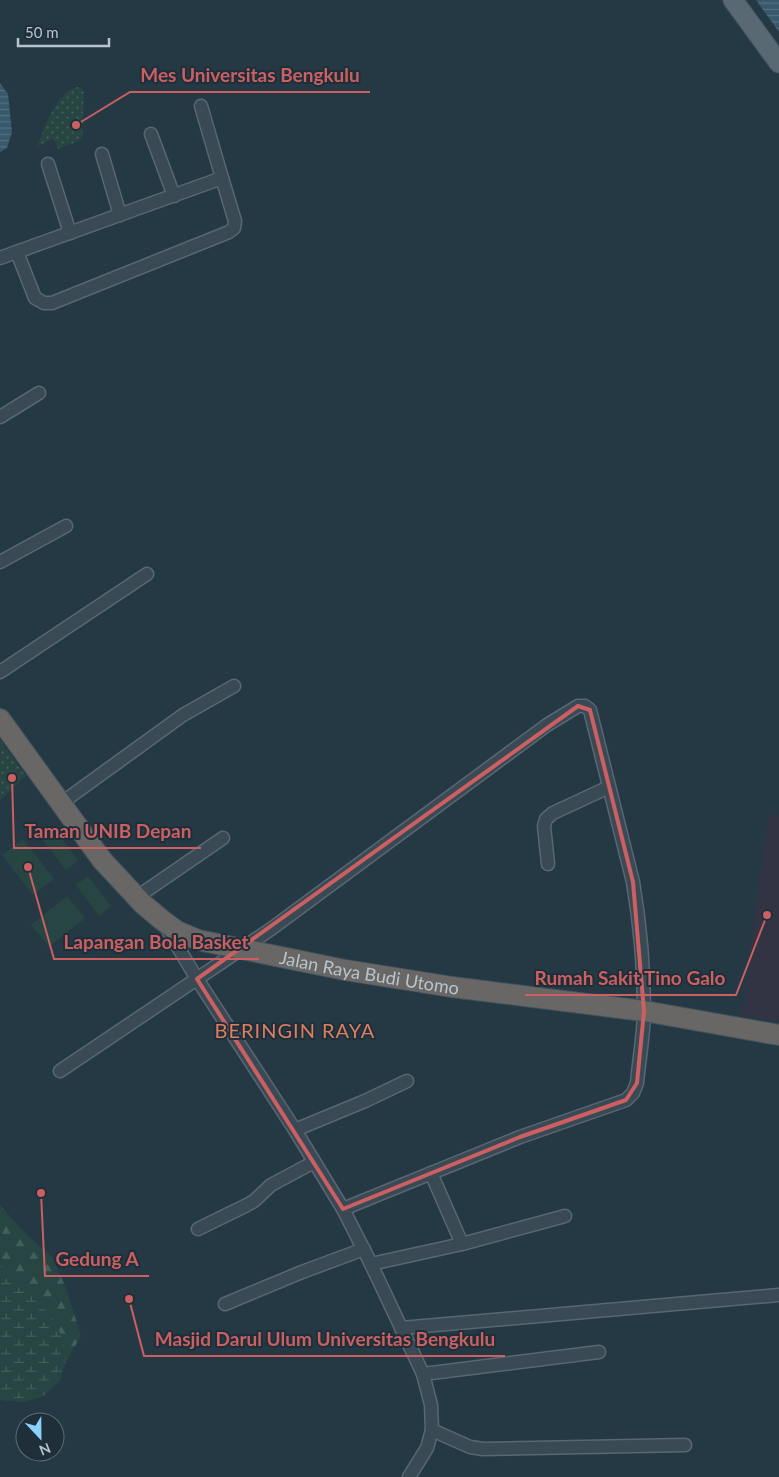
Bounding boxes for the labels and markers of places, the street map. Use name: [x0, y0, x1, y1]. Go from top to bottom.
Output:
callout: Mes Universitas Bengkulu: [130, 58, 370, 92]
callout: Taman UNIB Depan: [14, 814, 201, 848]
callout: Lapangan Bola Basket: [54, 925, 259, 959]
callout: Rumah Sakit Tino Galo: [525, 961, 736, 995]
callout: Gedung A: [45, 1242, 149, 1276]
callout: Masjid Darul Ulum Universitas Bengkulu: [144, 1322, 505, 1356]

